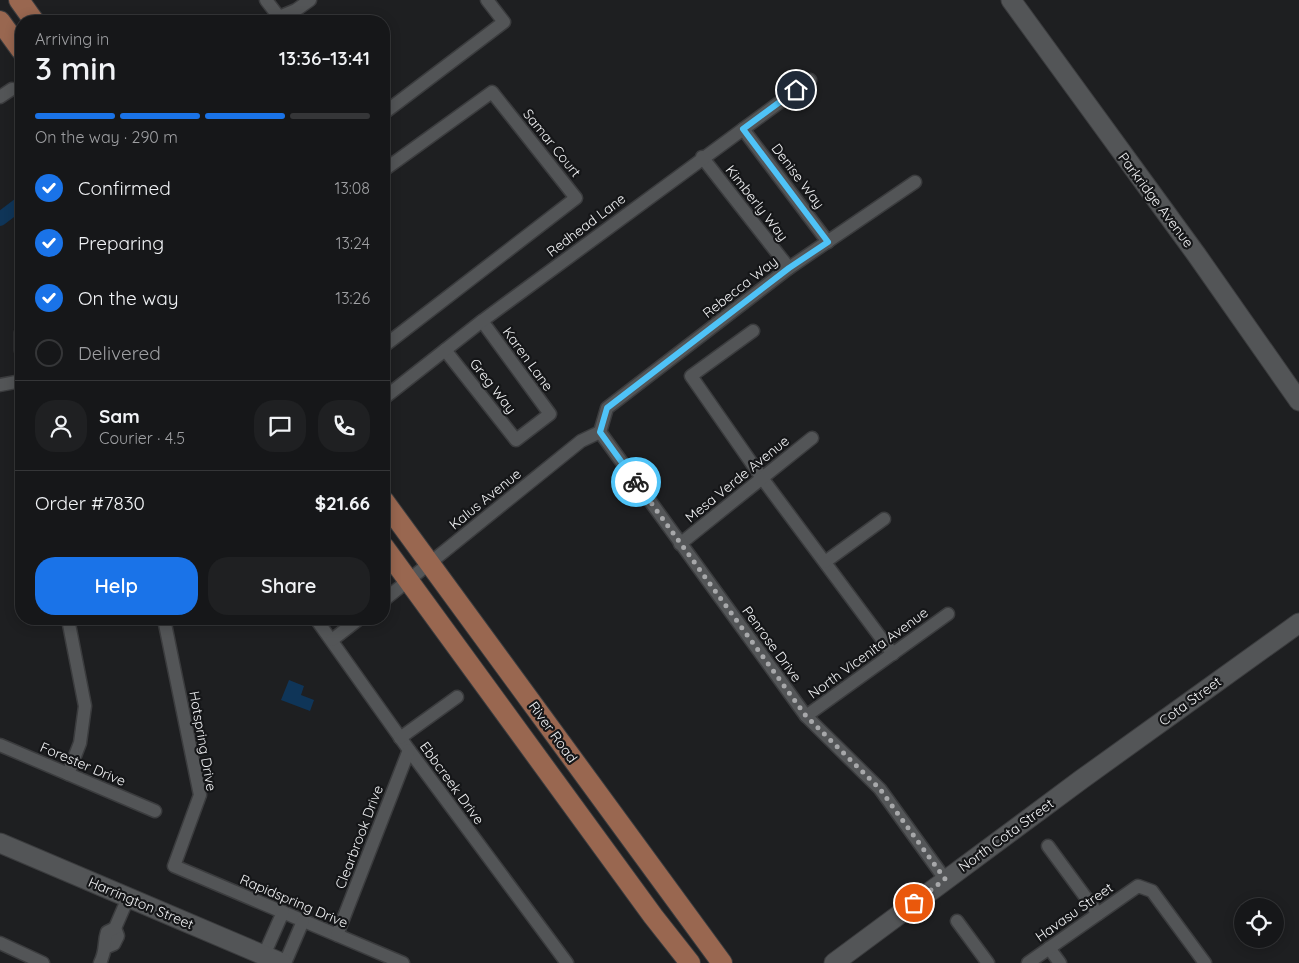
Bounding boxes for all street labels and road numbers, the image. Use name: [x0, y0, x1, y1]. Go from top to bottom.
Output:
street label: Samar Court: [519, 105, 585, 181]
street label: Denise Way: [768, 140, 828, 212]
street label: Parkridge Avenue: [1114, 149, 1198, 251]
street label: Kimberly Way: [722, 161, 792, 245]
street label: Redhead Lane: [543, 189, 629, 261]
street label: Rebecca Way: [699, 252, 781, 322]
street label: Karen Lane: [499, 323, 557, 395]
street label: Greg Way: [466, 355, 520, 417]
street label: Mesa Verde Avenue: [681, 432, 793, 526]
street label: Kalus Avenue: [445, 464, 525, 533]
street label: Penrose Drive: [738, 602, 806, 686]
street label: North Vicenita Avenue: [804, 603, 932, 703]
street label: Cota Street: [1155, 672, 1225, 730]
street label: Hotspring Drive: [185, 690, 221, 793]
street label: River Road: [525, 698, 581, 766]
street label: Forester Drive: [37, 738, 129, 790]
street label: Ebbcreek Drive: [416, 738, 488, 828]
street label: Clearbrook Drive: [331, 783, 387, 891]
street label: North Cota Street: [955, 794, 1057, 876]
street label: Rapidspring Drive: [237, 870, 351, 932]
street label: Harrington Street: [86, 873, 197, 933]
street label: Havasu Street: [1032, 878, 1117, 945]

